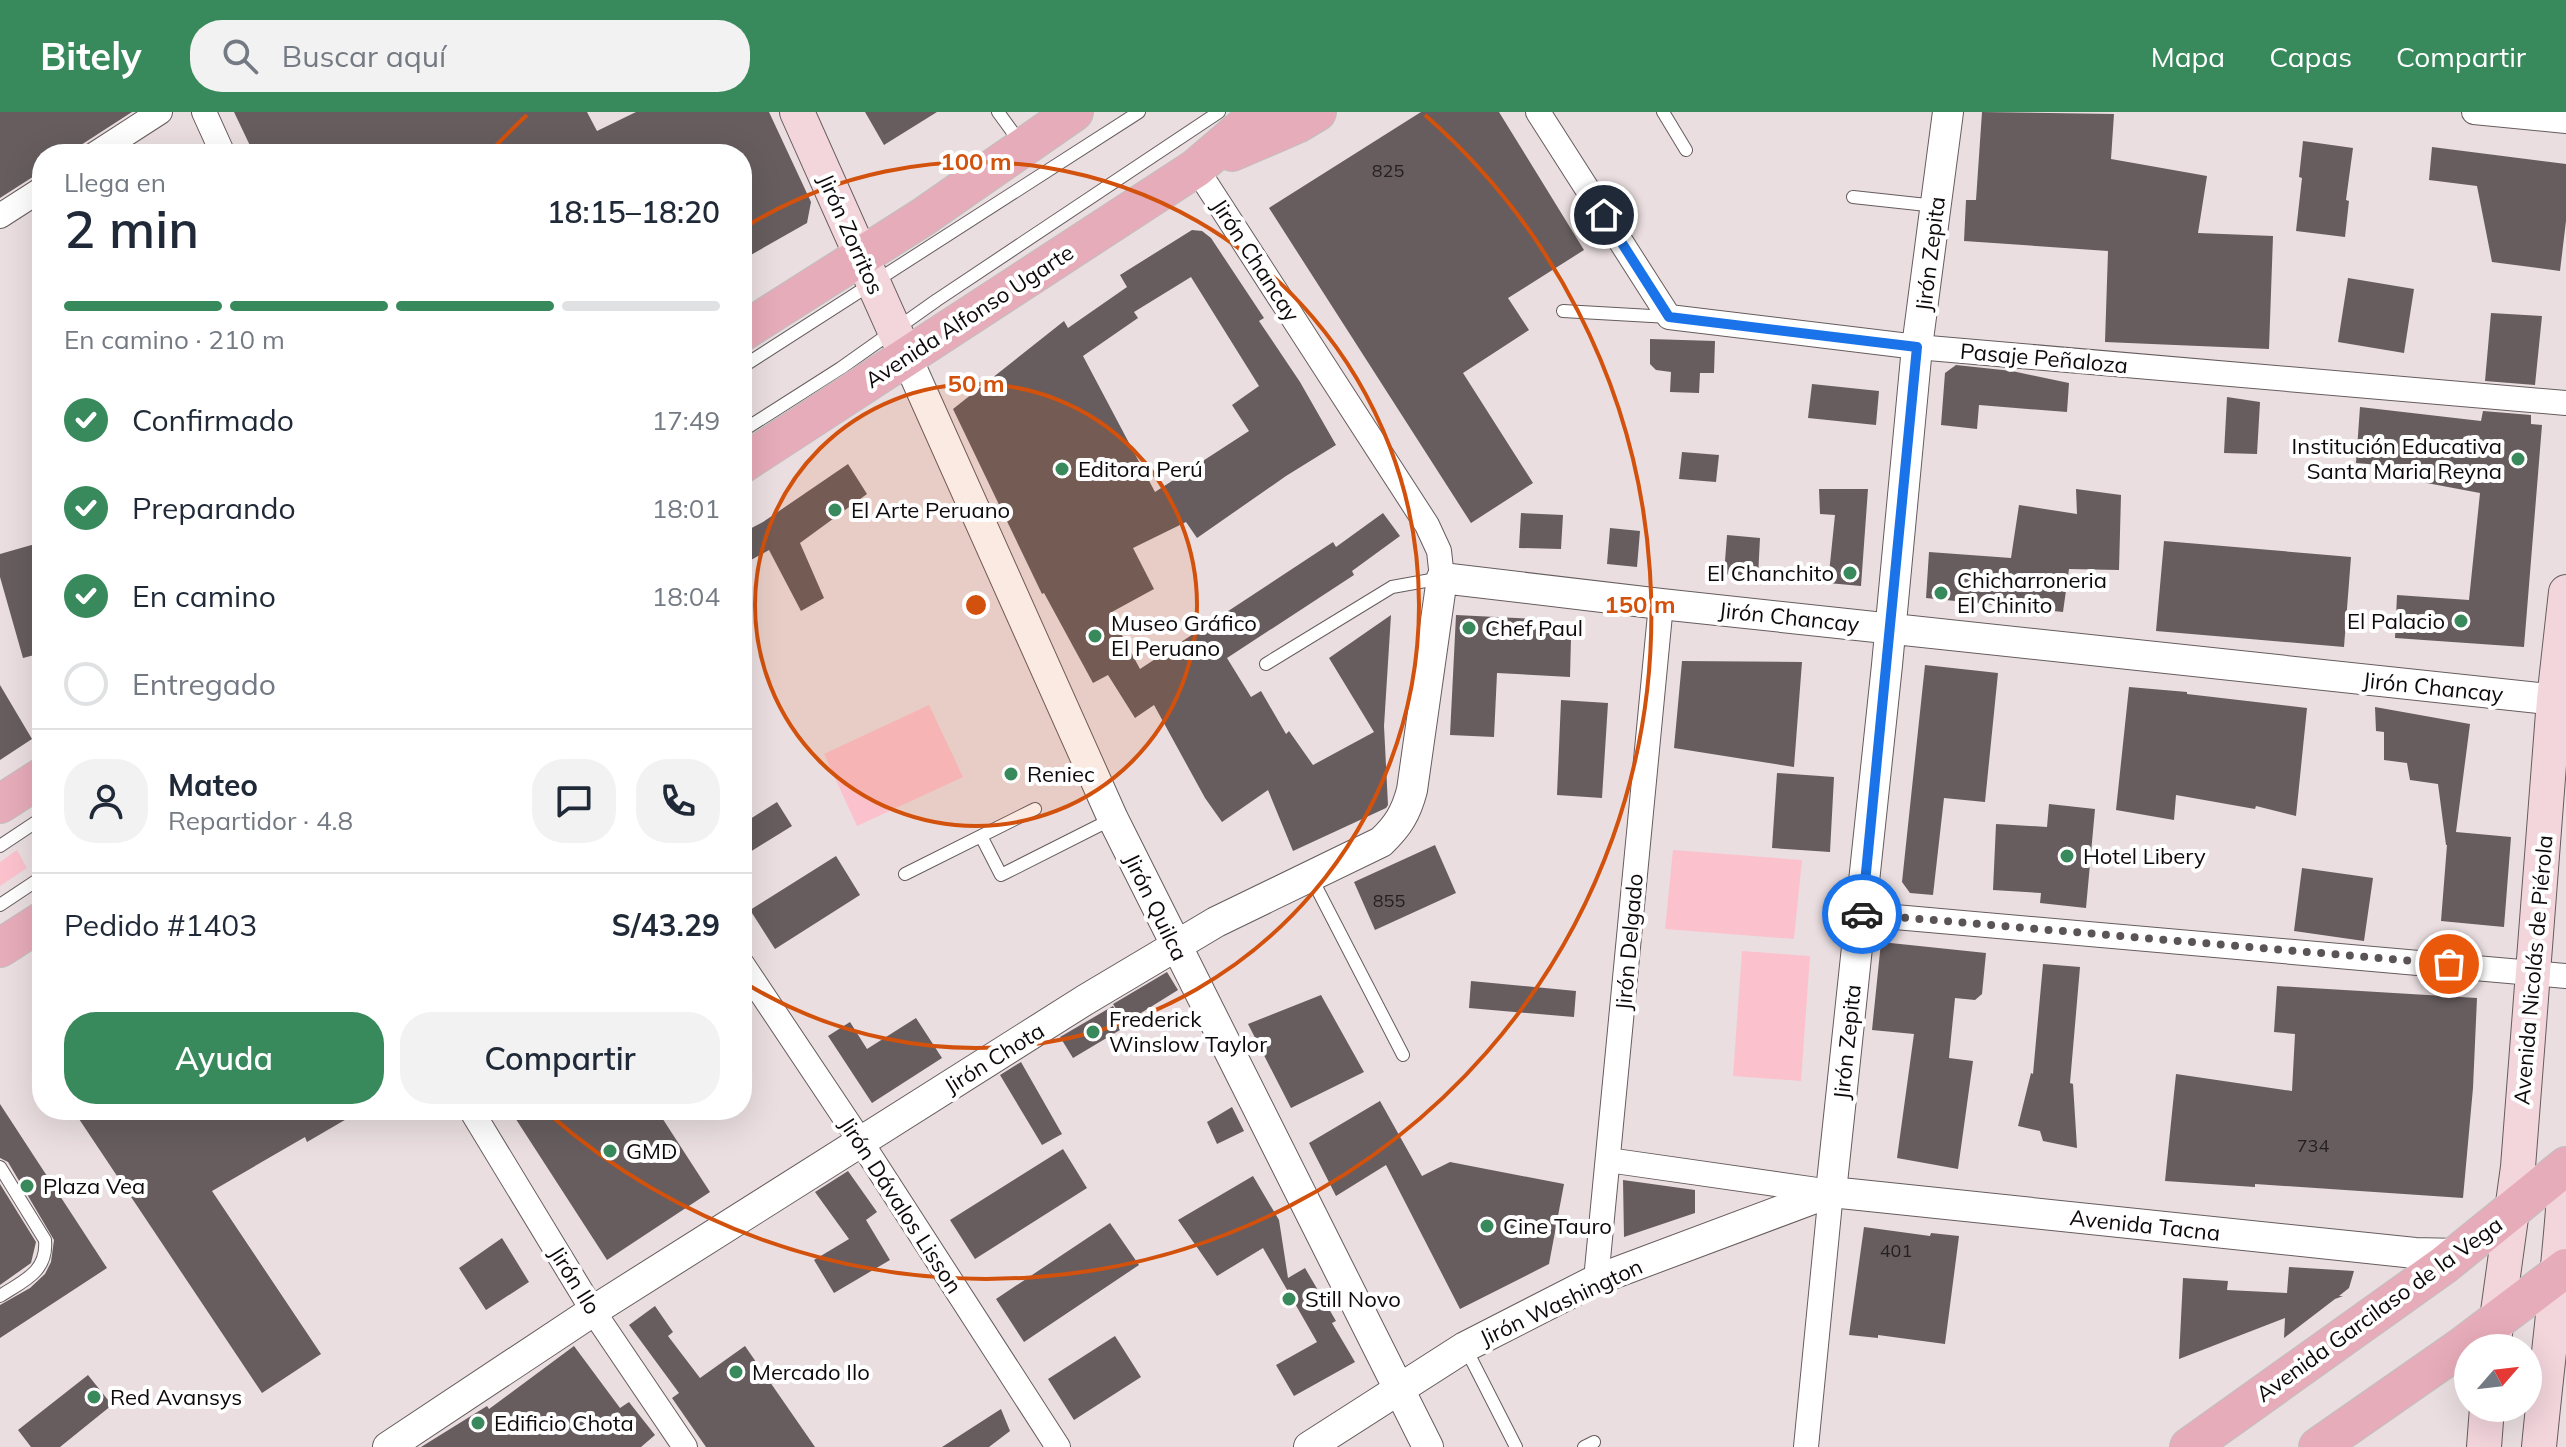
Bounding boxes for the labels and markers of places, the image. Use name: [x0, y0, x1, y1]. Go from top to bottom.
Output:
pin: [1570, 181, 1638, 249]
place label: Institución Educativa Santa Maria Reyna: [2292, 432, 2502, 485]
marker: Institución Educativa Santa Maria Reyna: [2509, 450, 2527, 468]
place label: Editora Perú: [1078, 455, 1203, 483]
marker: Editora Perú: [1053, 460, 1071, 478]
place label: El Arte Peruano: [851, 496, 1010, 524]
marker: El Arte Peruano: [826, 501, 844, 519]
place label: El Chanchito: [1707, 559, 1834, 587]
marker: El Chanchito: [1841, 564, 1859, 582]
place label: Chicharroneria El Chinito: [1957, 566, 2107, 619]
marker: Chicharroneria El Chinito: [1932, 584, 1950, 602]
centre of rings: [962, 591, 990, 619]
place label: El Palacio: [2347, 607, 2445, 635]
place label: Museo Gráfico El Peruano: [1111, 609, 1257, 662]
marker: El Palacio: [2452, 612, 2470, 630]
place label: Chef Paul: [1485, 614, 1583, 642]
marker: Chef Paul: [1460, 619, 1478, 637]
marker: Museo Gráfico El Peruano: [1086, 627, 1104, 645]
place label: Reniec: [1027, 760, 1095, 788]
marker: Reniec: [1002, 765, 1020, 783]
place label: Hotel Libery: [2083, 842, 2206, 870]
marker: Hotel Libery: [2058, 847, 2076, 865]
pin: [2415, 930, 2483, 998]
place label: Frederick Winslow Taylor: [1109, 1005, 1267, 1058]
marker: Frederick Winslow Taylor: [1084, 1023, 1102, 1041]
place label: GMD: [626, 1137, 677, 1165]
marker: GMD: [601, 1142, 619, 1160]
place label: Plaza Vea: [43, 1172, 145, 1200]
marker: Plaza Vea: [18, 1177, 36, 1195]
place label: Cine Tauro: [1503, 1212, 1612, 1240]
marker: Cine Tauro: [1478, 1217, 1496, 1235]
place label: Still Novo: [1305, 1285, 1401, 1313]
marker: Still Novo: [1280, 1290, 1298, 1308]
place label: Mercado Ilo: [752, 1358, 870, 1386]
marker: Mercado Ilo: [727, 1363, 745, 1381]
place label: Red Avansys: [110, 1383, 242, 1411]
marker: Red Avansys: [85, 1388, 103, 1406]
place label: Edificio Chota: [494, 1409, 634, 1437]
marker: Edificio Chota: [469, 1414, 487, 1432]

